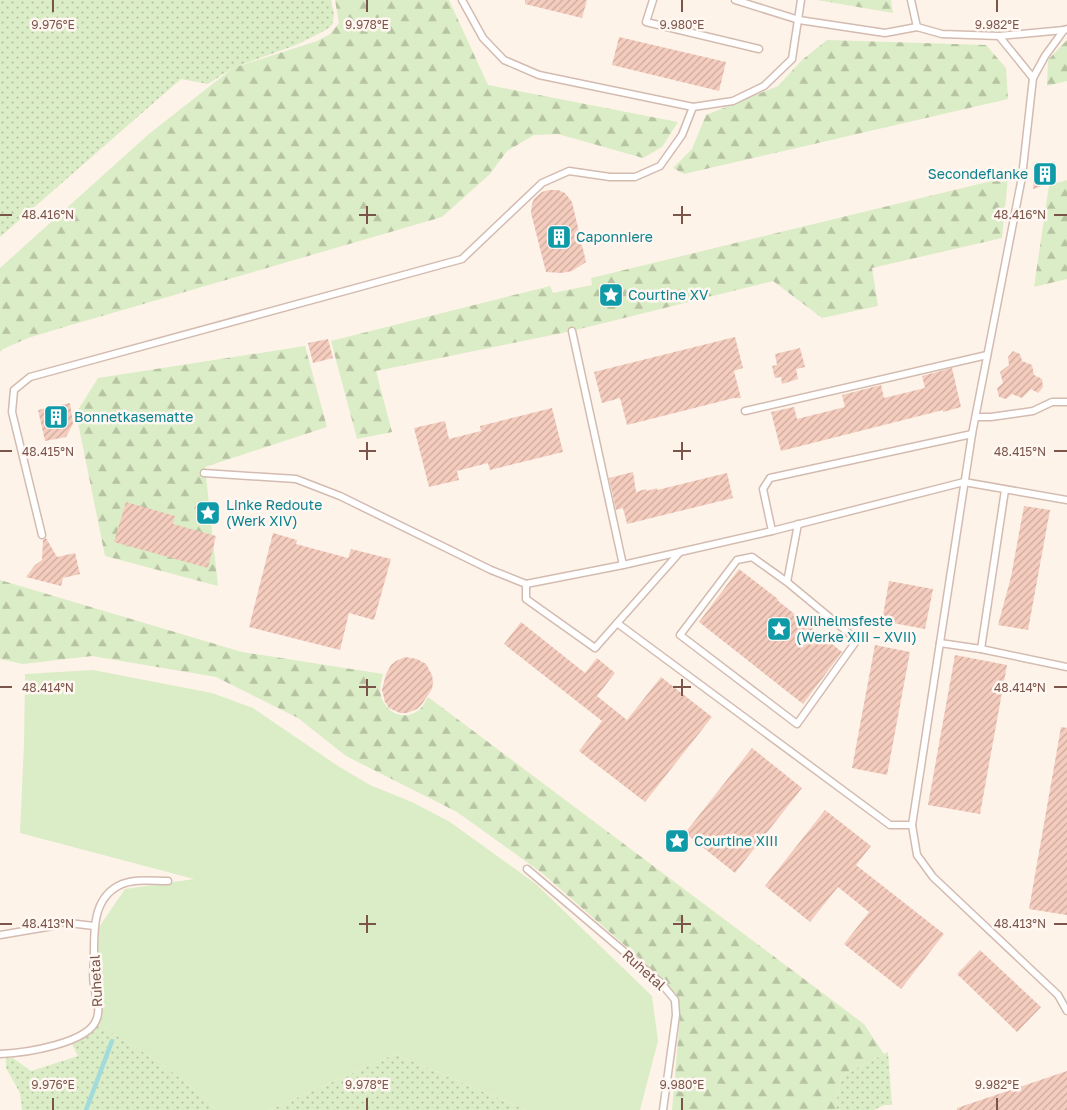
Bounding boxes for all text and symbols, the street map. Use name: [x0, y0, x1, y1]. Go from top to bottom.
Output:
text: 9.976°E: [31, 17, 75, 32]
text: 9.978°E: [345, 17, 389, 32]
text: 9.980°E: [660, 17, 704, 32]
text: 9.982°E: [975, 17, 1019, 32]
building icon: Secondeflanke: [1032, 161, 1058, 187]
place label: Secondeflanke: [928, 165, 1028, 182]
text: 48.416°N: [22, 207, 74, 222]
text: 48.416°N: [994, 207, 1046, 222]
building icon: Caponniere: [546, 224, 572, 250]
place label: Caponniere: [576, 228, 653, 245]
place icon: Courtine XV: [598, 282, 624, 308]
place label: Courtine XV: [628, 286, 709, 303]
building icon: Bonnetkasematte: [43, 404, 69, 430]
place label: Bonnetkasematte: [74, 408, 193, 425]
text: 48.415°N: [22, 444, 74, 459]
text: 48.415°N: [994, 444, 1046, 459]
place label: Linke Redoute (Werk XIV): [226, 496, 322, 529]
place icon: Linke Redoute (Werk XIV): [195, 500, 221, 526]
place label: Wilhelmsfeste (Werke XIII – XVII): [796, 612, 917, 645]
place icon: Wilhelmsfeste (Werke XIII – XVII): [766, 616, 792, 642]
text: 48.414°N: [22, 680, 74, 695]
text: 48.414°N: [994, 680, 1046, 695]
place icon: Courtine XIII: [664, 828, 690, 854]
place label: Courtine XIII: [694, 832, 778, 849]
text: 48.413°N: [22, 916, 74, 931]
text: 48.413°N: [994, 916, 1046, 931]
street label: Ruhetal: [619, 946, 670, 993]
street label: Ruhetal: [86, 954, 105, 1008]
text: 9.976°E: [31, 1077, 75, 1092]
text: 9.978°E: [345, 1077, 389, 1092]
text: 9.980°E: [660, 1077, 704, 1092]
text: 9.982°E: [975, 1077, 1019, 1092]

